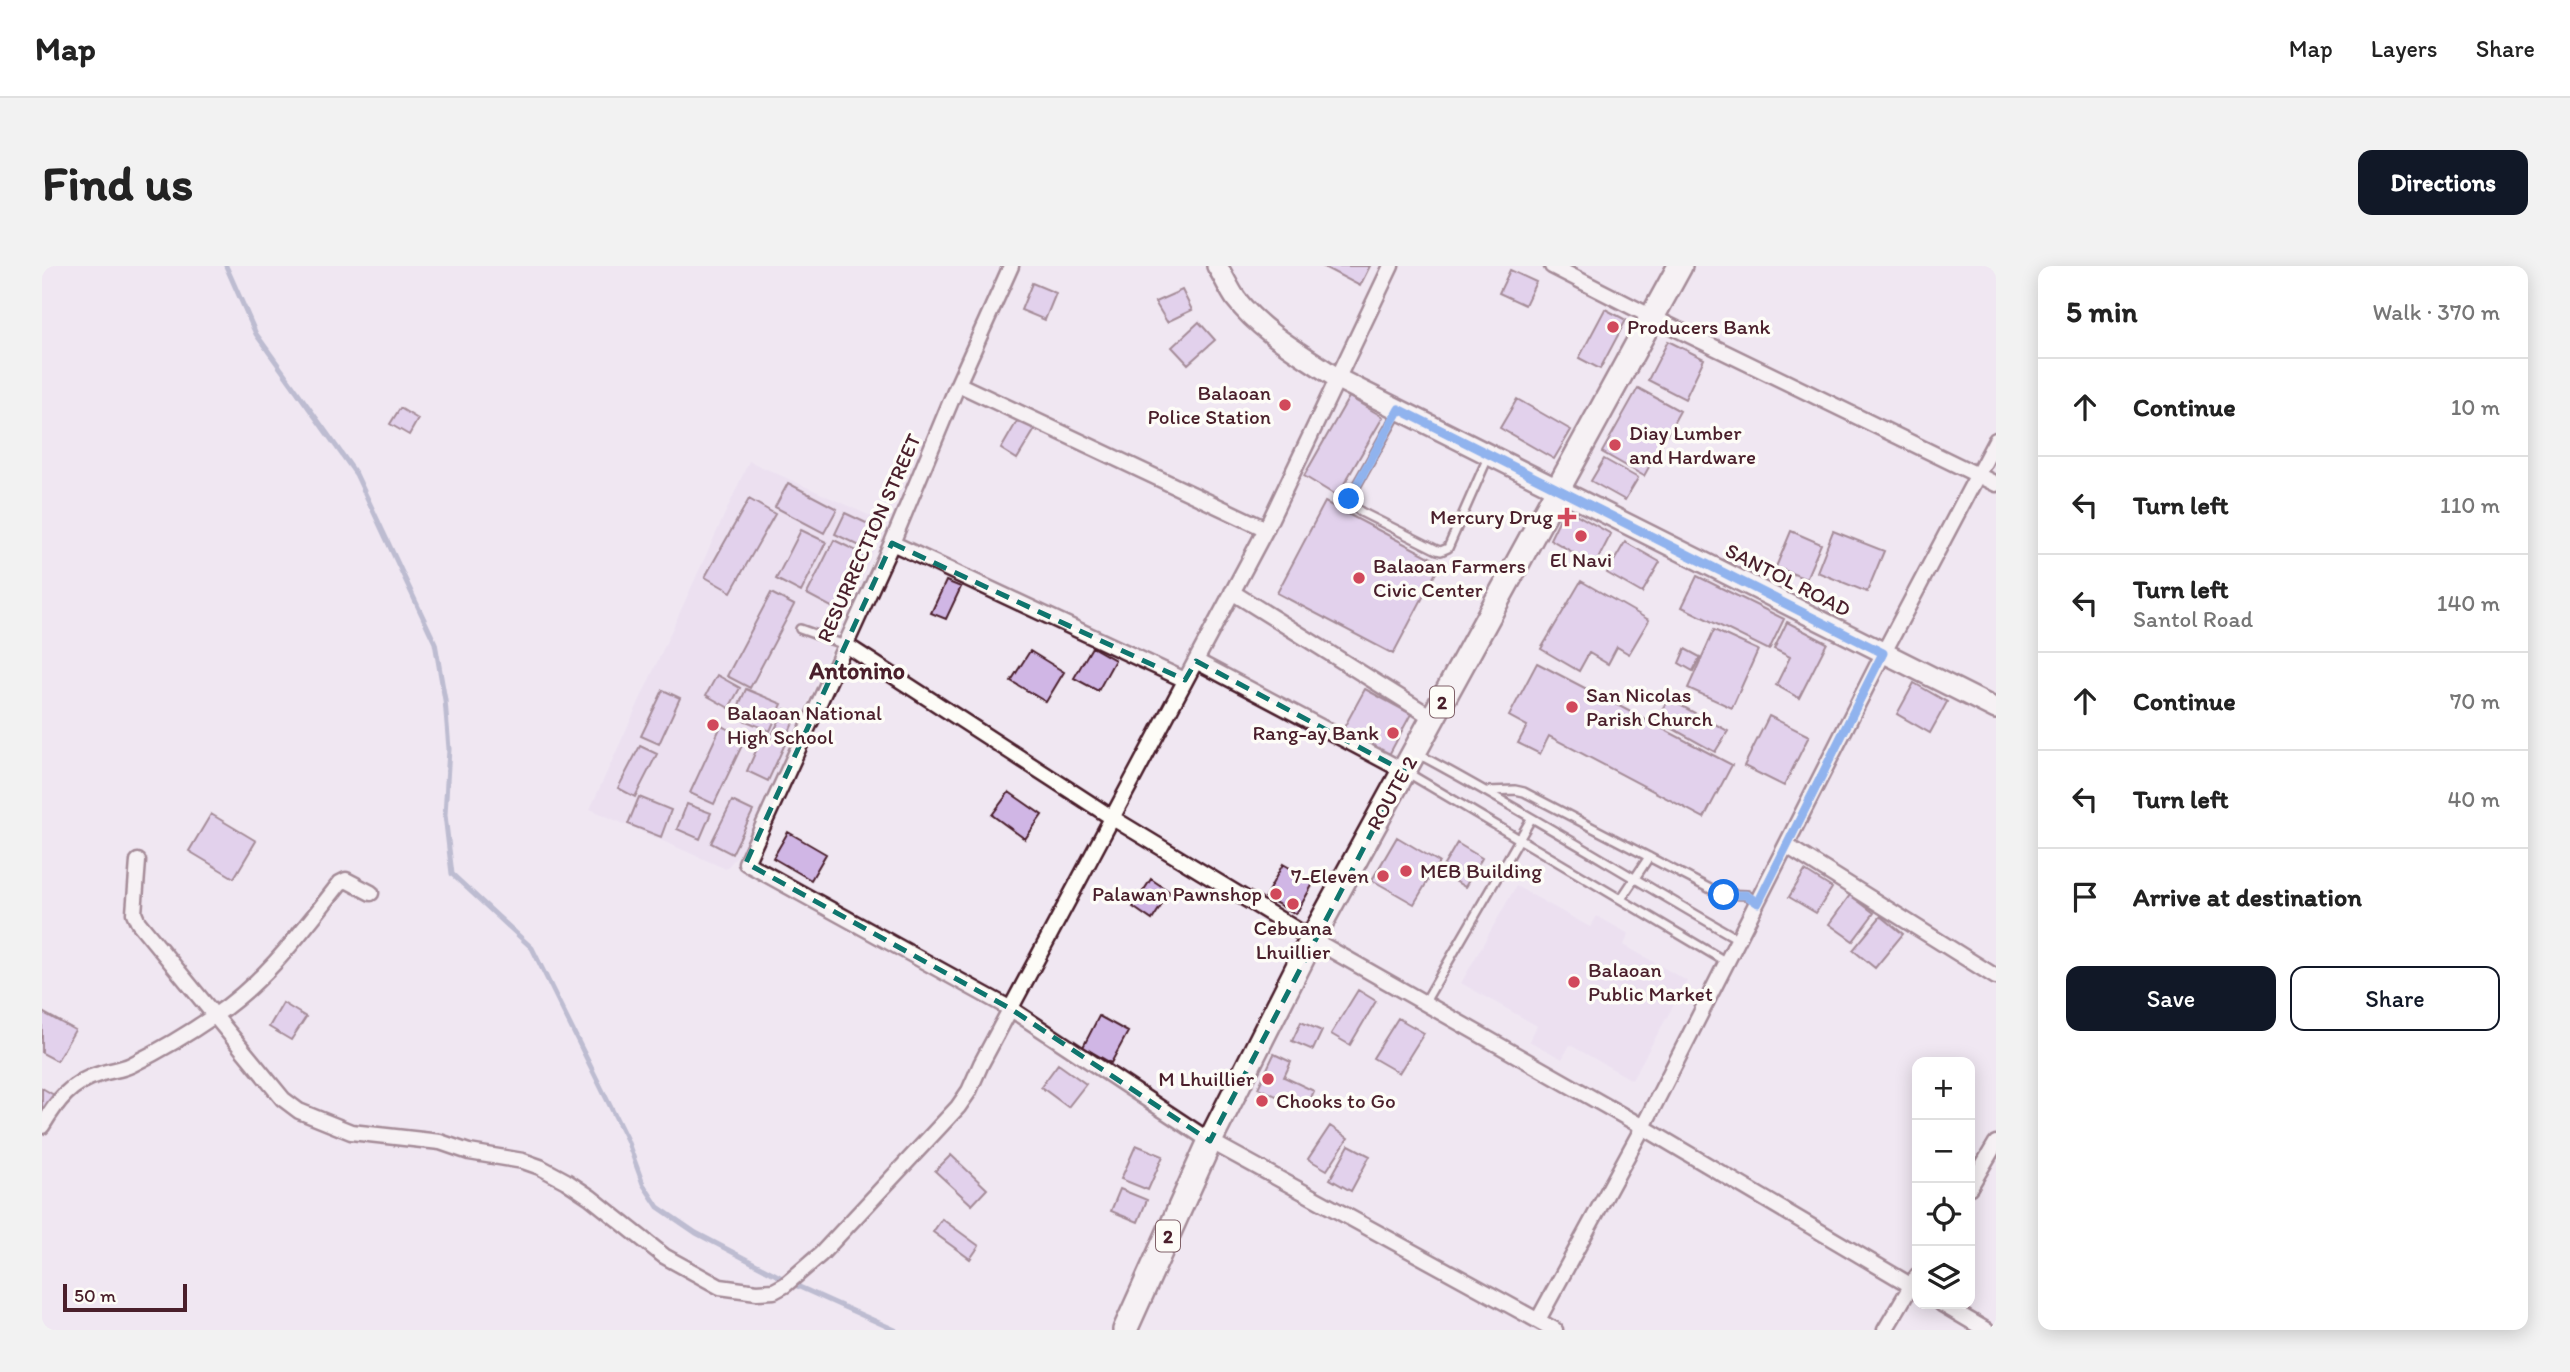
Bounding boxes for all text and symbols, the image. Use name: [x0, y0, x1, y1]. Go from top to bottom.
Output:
text: Map: [35, 29, 96, 68]
text: Map: [2289, 34, 2333, 63]
text: Layers: [2371, 34, 2438, 63]
text: Share: [2476, 34, 2535, 63]
button: Directions: [2358, 150, 2528, 215]
text: Find us: [42, 153, 193, 212]
text: 5 min: [2066, 293, 2137, 330]
text: Walk · 370 m: [2372, 298, 2500, 326]
place label: Producers Bank: [1627, 314, 1771, 339]
marker: Producers Bank: [1605, 319, 1621, 335]
place label: Balaoan Police Station: [1147, 380, 1271, 429]
icon: ahead: [2066, 388, 2104, 426]
text: Continue: [2133, 391, 2236, 423]
text: 10 m: [2451, 393, 2500, 421]
marker: Balaoan Police Station: [1277, 397, 1293, 413]
place label: Diay Lumber and Hardware: [1629, 420, 1756, 469]
street label: RESURRECTION STREET: [811, 429, 926, 646]
marker: Diay Lumber and Hardware: [1607, 437, 1623, 453]
route end: [1333, 483, 1364, 514]
icon: left: [2066, 486, 2104, 524]
text: Turn left: [2133, 489, 2229, 521]
text: 110 m: [2440, 491, 2500, 519]
place label: Mercury Drug: [1430, 504, 1553, 529]
marker: Mercury Drug: [1559, 509, 1575, 525]
marker: El Navi: [1573, 528, 1589, 544]
street label: SANTOL ROAD: [1721, 537, 1855, 622]
place label: El Navi: [1550, 547, 1612, 572]
place label: Balaoan Farmers Civic Center: [1373, 553, 1526, 602]
marker: Balaoan Farmers Civic Center: [1351, 570, 1367, 586]
text: Turn left: [2133, 573, 2229, 605]
icon: left: [2066, 584, 2104, 622]
text: 140 m: [2437, 589, 2500, 617]
text: Santol Road: [2133, 605, 2253, 633]
district label: Antonino: [808, 656, 905, 685]
place label: San Nicolas Parish Church: [1586, 682, 1713, 731]
icon: ahead: [2066, 682, 2104, 720]
text: Continue: [2133, 685, 2236, 717]
road number: 2: [1430, 686, 1454, 718]
text: 70 m: [2450, 687, 2500, 715]
marker: San Nicolas Parish Church: [1564, 699, 1580, 715]
place label: Balaoan National High School: [727, 700, 882, 749]
marker: Balaoan National High School: [705, 717, 721, 733]
place label: Rang-ay Bank: [1252, 720, 1379, 745]
marker: Rang-ay Bank: [1385, 725, 1401, 741]
street label: ROUTE 2: [1361, 751, 1422, 834]
icon: left: [2066, 780, 2104, 818]
text: Turn left: [2133, 783, 2229, 815]
text: 40 m: [2447, 785, 2500, 813]
place label: MEB Building: [1420, 858, 1542, 883]
place label: 7-Eleven: [1291, 863, 1369, 888]
marker: MEB Building: [1398, 863, 1414, 879]
marker: 7-Eleven: [1375, 868, 1391, 884]
icon: arrive: [2066, 878, 2104, 916]
route start: [1708, 879, 1739, 910]
place label: Palawan Pawnshop: [1092, 881, 1262, 906]
text: Arrive at destination: [2133, 881, 2362, 913]
marker: Palawan Pawnshop: [1268, 886, 1284, 902]
marker: Cebuana Lhuillier: [1285, 896, 1301, 912]
place label: Cebuana Lhuillier: [1254, 915, 1333, 964]
place label: Balaoan Public Market: [1588, 957, 1713, 1006]
button: Save: [2066, 966, 2276, 1031]
button: Share: [2290, 966, 2500, 1031]
marker: Balaoan Public Market: [1566, 974, 1582, 990]
map controls: [1912, 1057, 1975, 1309]
button: +: [1912, 1057, 1975, 1120]
place label: M Lhuillier: [1158, 1066, 1255, 1091]
marker: M Lhuillier: [1260, 1071, 1276, 1087]
place label: Chooks to Go: [1276, 1088, 1396, 1113]
marker: Chooks to Go: [1254, 1093, 1270, 1109]
button: −: [1912, 1120, 1975, 1183]
button: locate: [1912, 1183, 1975, 1246]
road number: 2: [1156, 1220, 1180, 1252]
button: layers: [1912, 1246, 1975, 1309]
scale bar: [63, 1281, 187, 1313]
text: 50 m: [74, 1284, 116, 1307]

